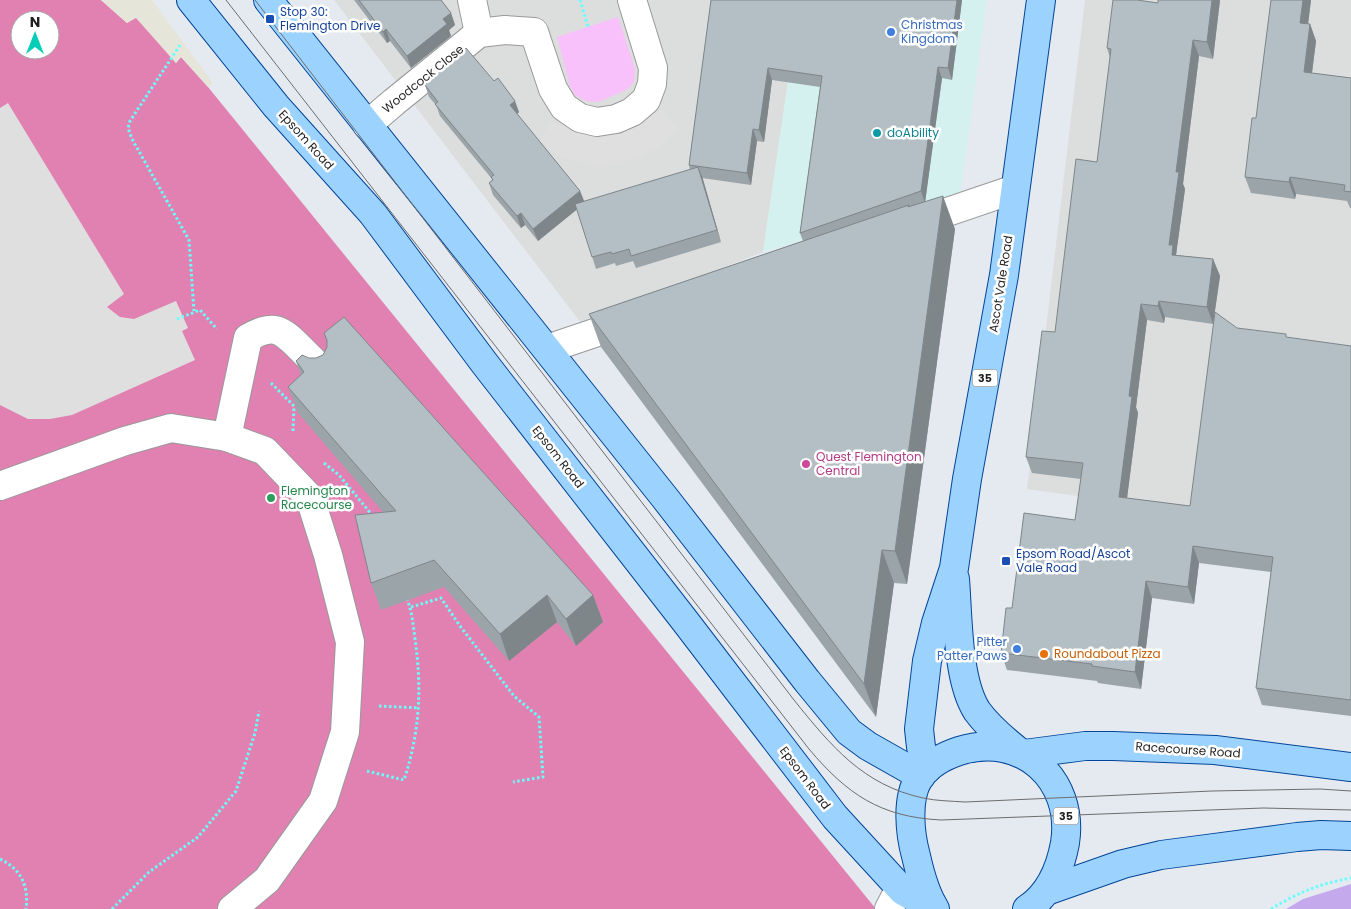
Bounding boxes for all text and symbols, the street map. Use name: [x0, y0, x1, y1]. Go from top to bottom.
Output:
place label: Stop 30: Flemington Drive: [280, 3, 381, 34]
north arrow: [10, 10, 60, 60]
text: N: [30, 12, 40, 32]
marker: Stop 30: Flemington Drive: [264, 13, 276, 25]
place label: Christmas Kingdom: [901, 16, 963, 47]
marker: Christmas Kingdom: [885, 26, 897, 38]
street label: Woodcock Close: [378, 40, 467, 117]
street label: Epsom Road: [275, 106, 338, 173]
place label: doAbility: [887, 124, 939, 141]
marker: doAbility: [871, 127, 883, 139]
street label: Ascot Vale Road: [984, 234, 1017, 334]
road number: 35: [972, 369, 998, 386]
street label: Epsom Road: [529, 422, 588, 491]
place label: Quest Flemington Central: [816, 448, 922, 479]
marker: Quest Flemington Central: [800, 458, 812, 470]
place label: Flemington Racecourse: [281, 482, 352, 513]
marker: Flemington Racecourse: [265, 492, 277, 504]
place label: Epsom Road/Ascot Vale Road: [1016, 545, 1130, 576]
marker: Epsom Road/Ascot Vale Road: [1000, 555, 1012, 567]
place label: Pitter Patter Paws: [937, 633, 1008, 664]
marker: Pitter Patter Paws: [1011, 643, 1023, 655]
place label: Roundabout Pizza: [1054, 645, 1161, 662]
marker: Roundabout Pizza: [1038, 648, 1050, 660]
street label: Racecourse Road: [1135, 737, 1241, 762]
street label: Epsom Road: [776, 743, 835, 813]
road number: 35: [1054, 808, 1078, 824]

